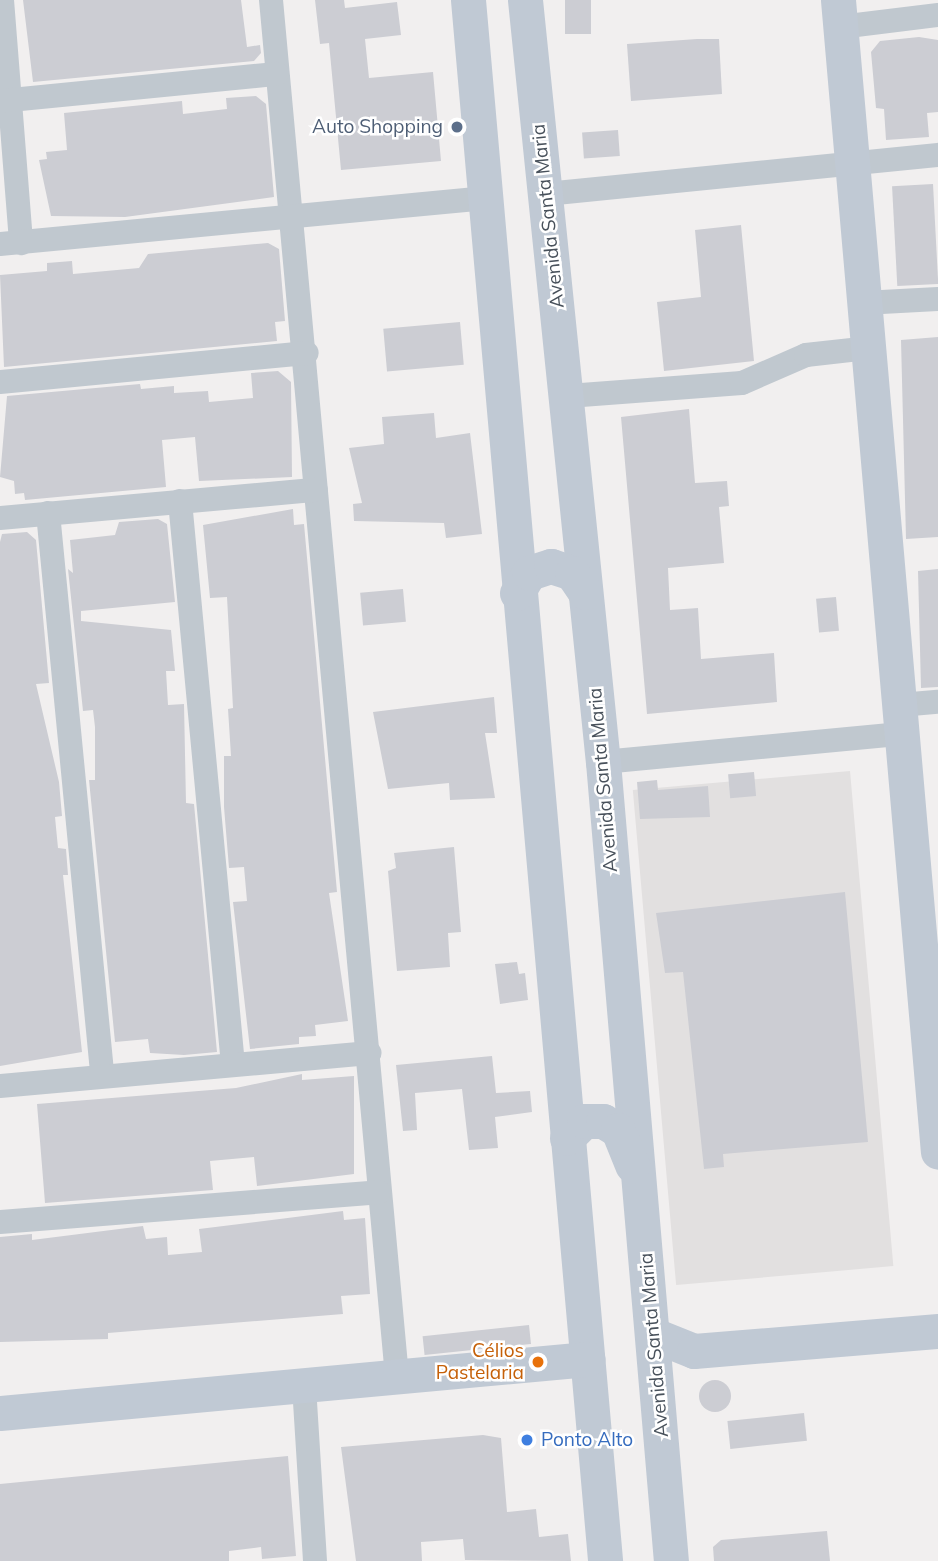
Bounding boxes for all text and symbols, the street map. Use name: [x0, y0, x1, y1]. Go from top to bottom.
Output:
place label: Auto Shopping: [312, 116, 443, 138]
marker: Auto Shopping: [449, 119, 465, 135]
street label: Avenida Santa Maria: [527, 123, 569, 309]
street label: Avenida Santa Maria: [584, 687, 622, 873]
street label: Avenida Santa Maria: [635, 1252, 673, 1438]
place label: Célios Pastelaria: [436, 1340, 524, 1384]
marker: Célios Pastelaria: [530, 1354, 546, 1370]
place label: Ponto Alto: [541, 1429, 633, 1451]
marker: Ponto Alto: [519, 1432, 535, 1448]

